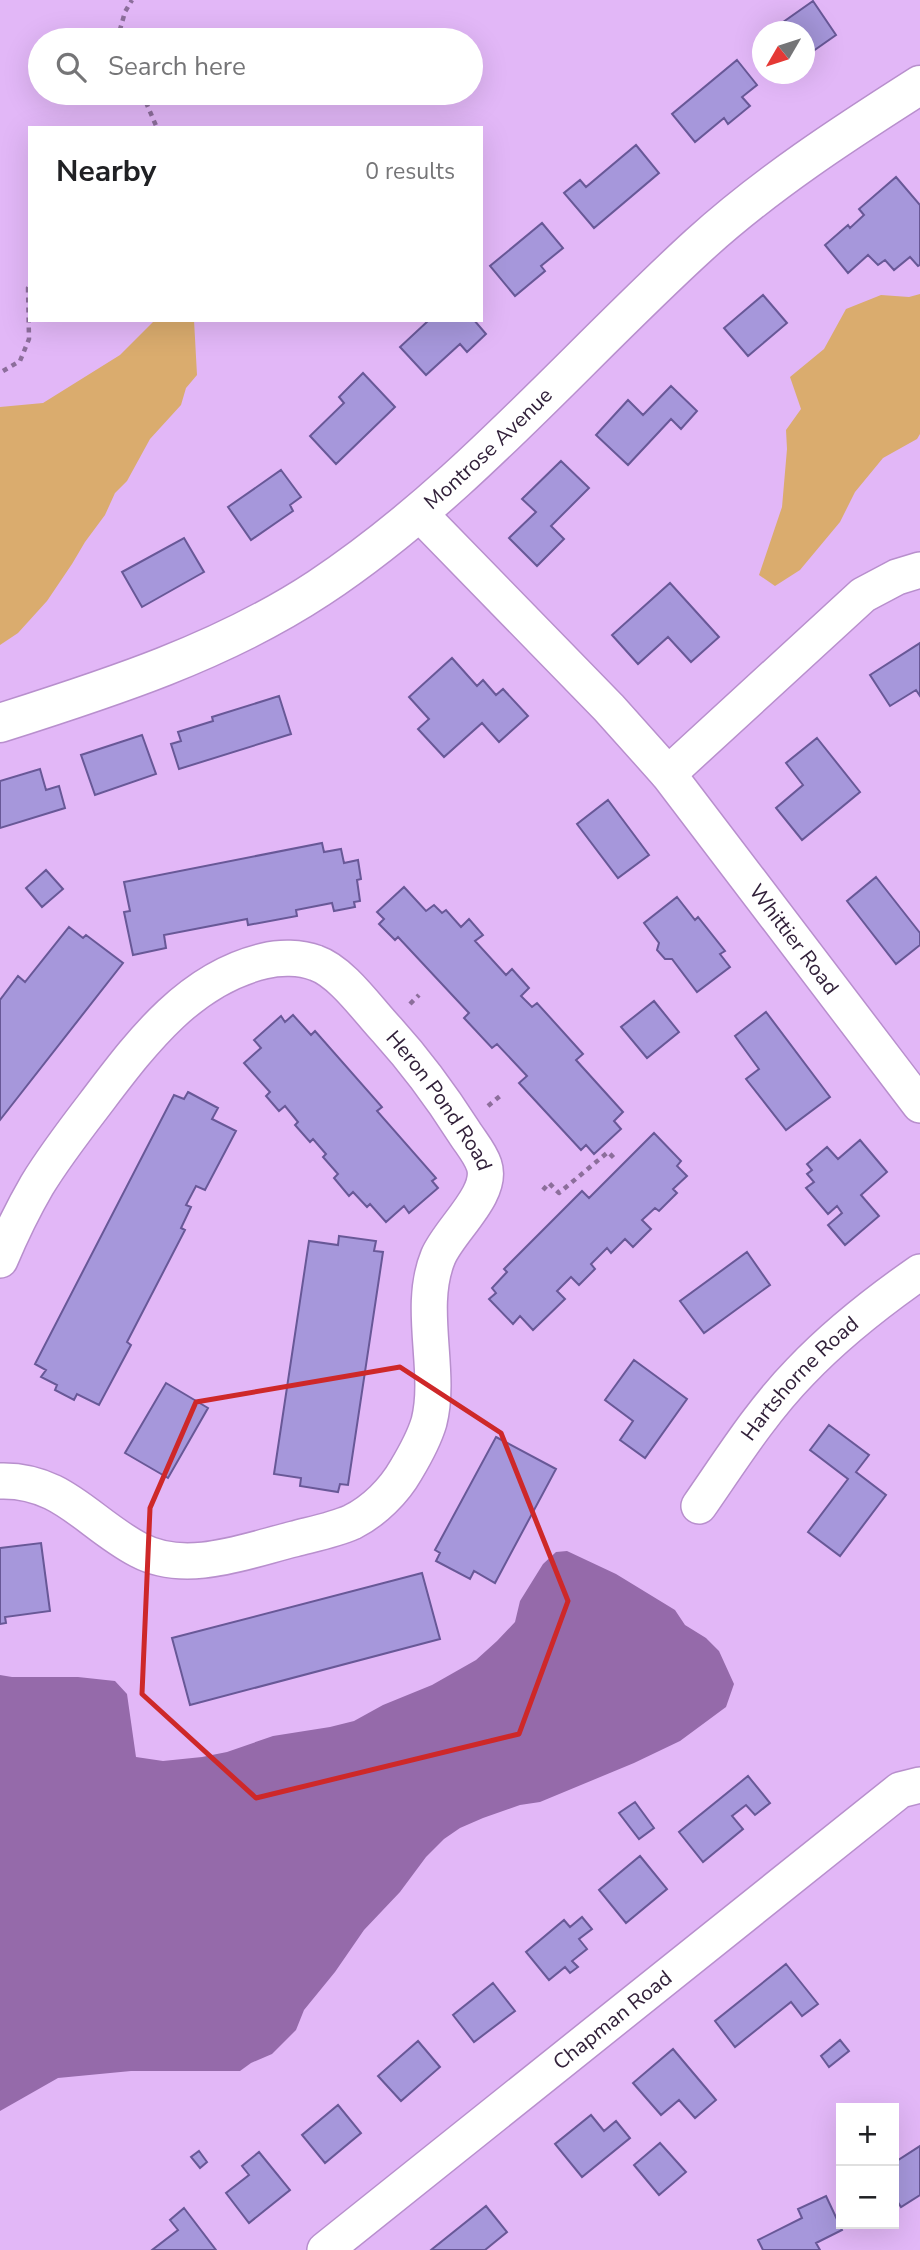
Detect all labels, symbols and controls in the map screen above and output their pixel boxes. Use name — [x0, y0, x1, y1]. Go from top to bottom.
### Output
north arrow — [752, 21, 815, 84]
search box — [28, 28, 483, 105]
icon: search — [52, 48, 90, 86]
text: Search here — [108, 49, 246, 84]
text: Nearby — [56, 151, 156, 192]
text: 0 results — [365, 156, 455, 187]
street label: Montrose Avenue — [418, 382, 558, 516]
street label: Whittier Road — [743, 878, 845, 1000]
street label: Heron Pond Road — [380, 1024, 499, 1174]
street label: Hartshorne Road — [734, 1310, 864, 1446]
street label: Chapman Road — [547, 1964, 678, 2076]
map controls — [836, 2103, 899, 2229]
button: + — [836, 2103, 899, 2166]
button: − — [836, 2166, 899, 2229]

